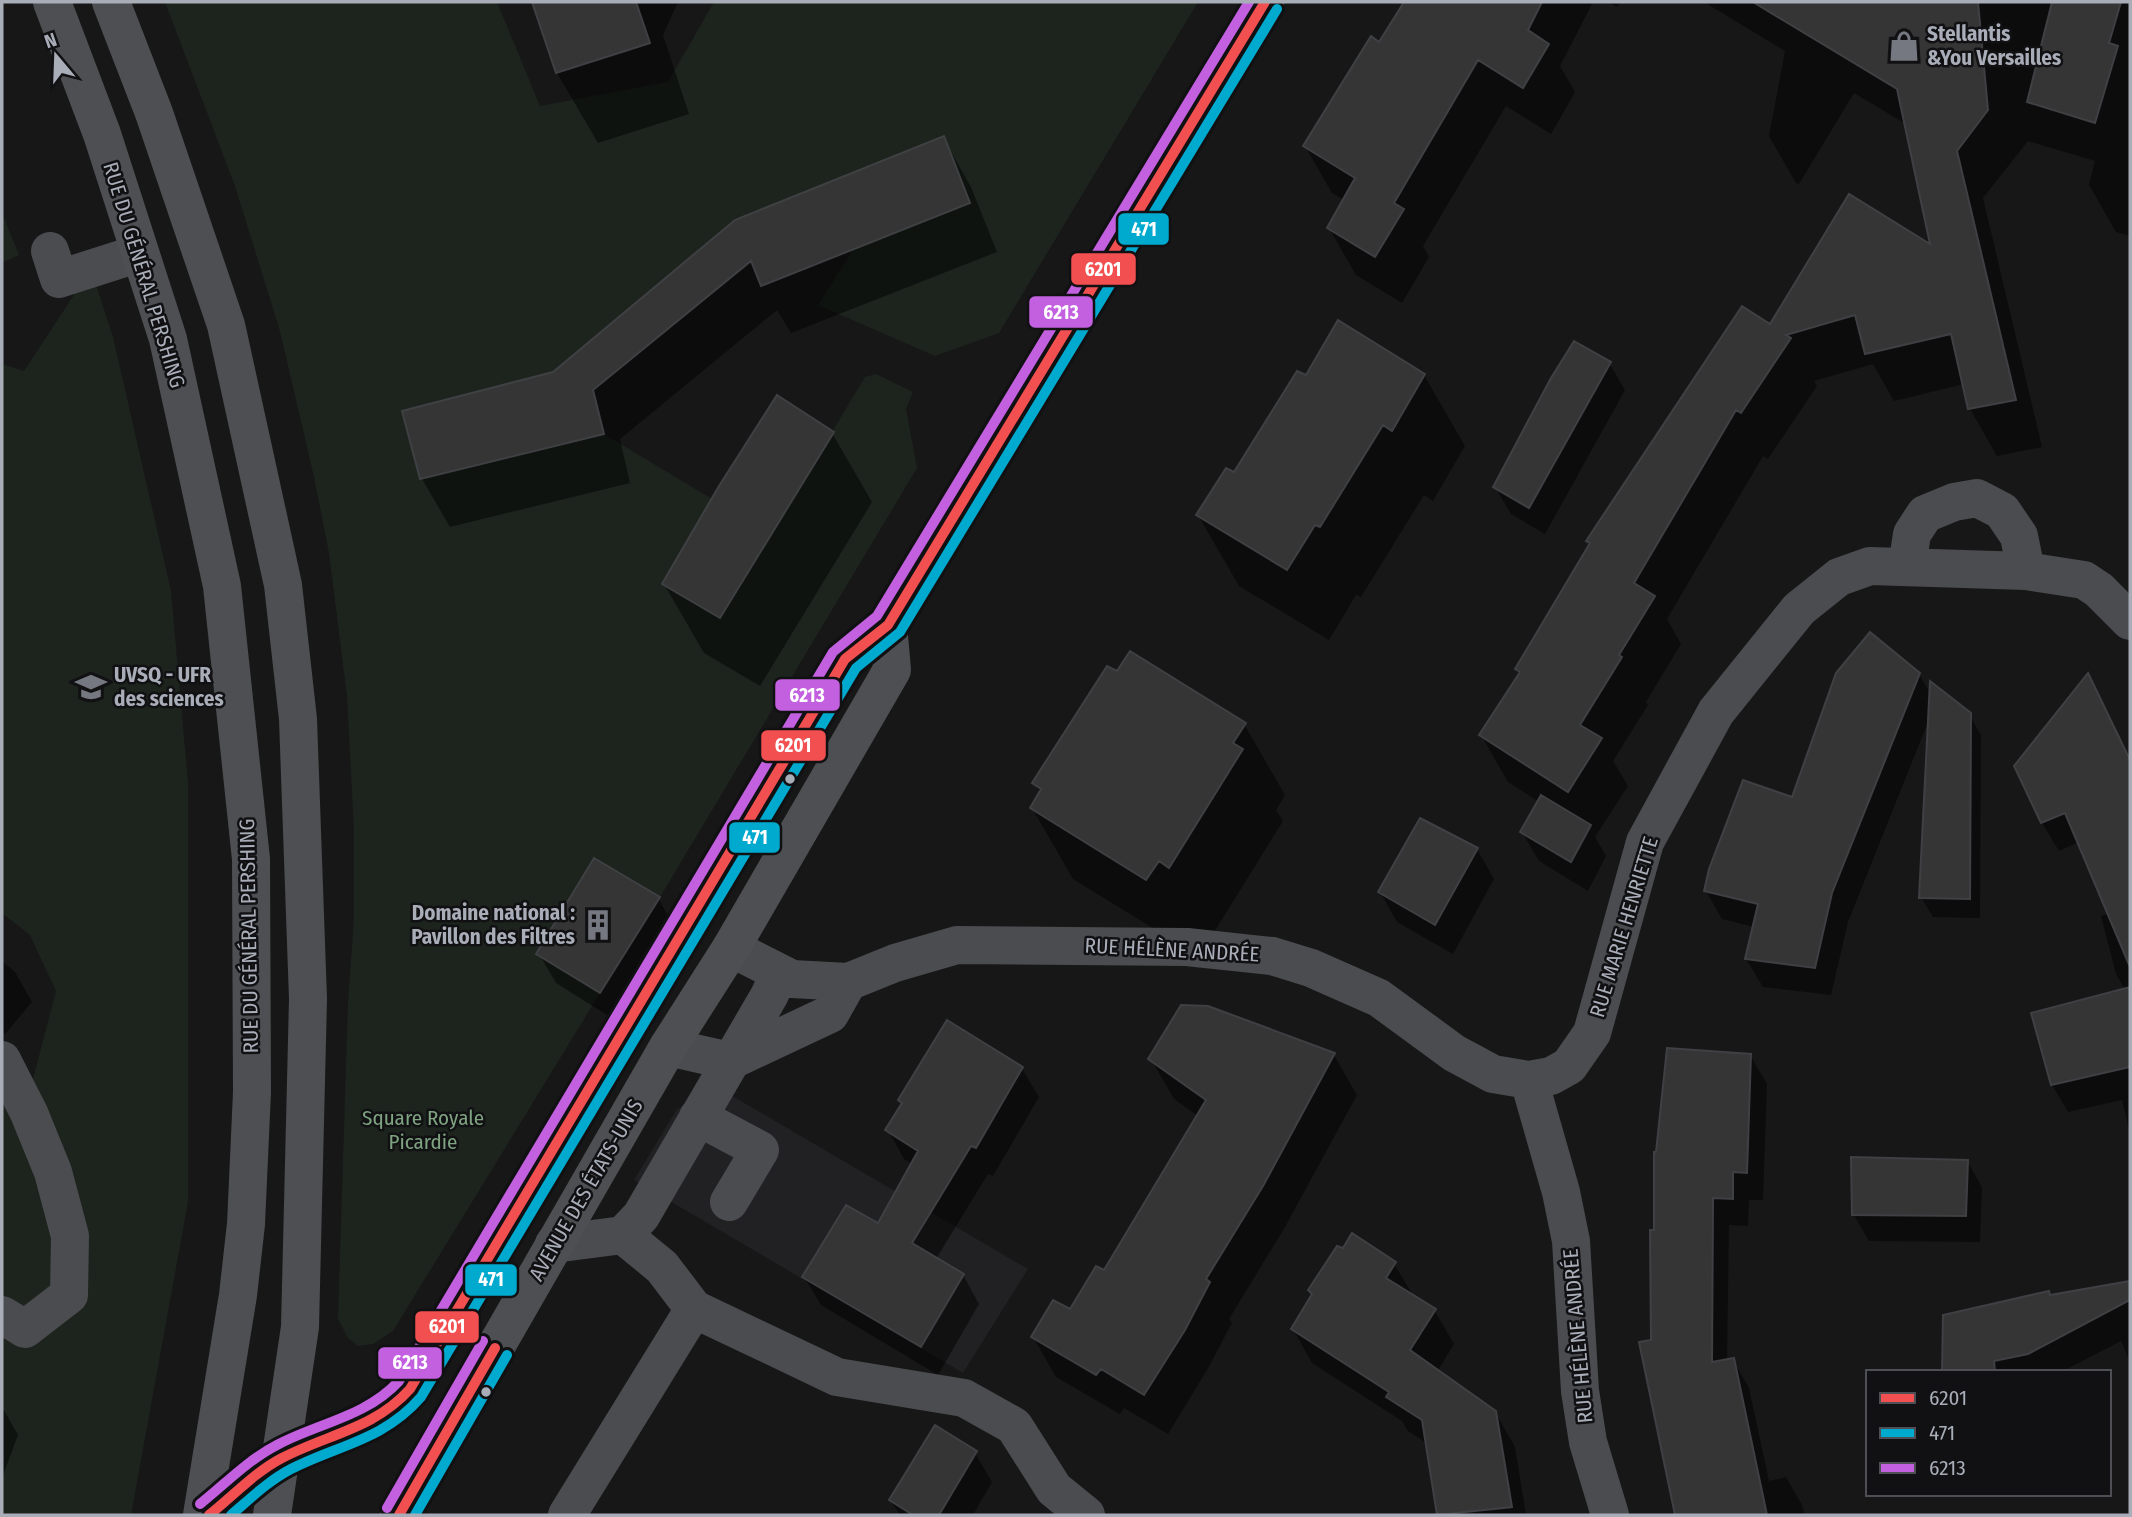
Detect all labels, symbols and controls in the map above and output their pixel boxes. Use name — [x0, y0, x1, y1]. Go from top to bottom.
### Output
north arrow — [21, 21, 91, 91]
place label: Stellantis &You Versailles — [1927, 21, 2061, 71]
text: N — [41, 28, 60, 53]
shop icon: Stellantis &You Versailles — [1887, 29, 1921, 63]
street label: RUE DU GÉNÉRAL PERSHING — [97, 159, 191, 391]
line badge: 471 — [1117, 212, 1170, 246]
text: 471 — [1131, 218, 1157, 241]
line badge: 6201 — [1070, 252, 1137, 286]
text: 6201 — [1085, 258, 1121, 281]
line badge: 6213 — [1028, 295, 1094, 329]
text: 6213 — [1043, 301, 1079, 324]
place label: UVSQ - UFR des sciences — [114, 662, 224, 712]
school or university icon: UVSQ - UFR des sciences — [74, 670, 108, 704]
line badge: 6213 — [774, 678, 841, 712]
text: 6213 — [789, 684, 825, 707]
line badge: 6201 — [760, 729, 827, 762]
text: 6201 — [775, 734, 811, 757]
unlabelled marker — [783, 772, 797, 786]
street label: RUE DU GÉNÉRAL PERSHING — [234, 818, 264, 1054]
line badge: 471 — [728, 821, 781, 854]
text: 471 — [742, 826, 768, 849]
street label: RUE MARIE HENRIETTE — [1584, 833, 1664, 1020]
place label: Domaine national : Pavillon des Filtres — [411, 900, 575, 950]
building icon: Domaine national : Pavillon des Filtres — [581, 908, 615, 942]
street label: RUE HÉLÈNE ANDRÉE — [1084, 932, 1260, 968]
street label: AVENUE DES ÉTATS-UNIS — [523, 1095, 649, 1285]
park label: Square Royale Picardie — [362, 1105, 484, 1155]
street label: RUE HÉLÈNE ANDRÉE — [1557, 1248, 1599, 1424]
line badge: 471 — [464, 1263, 518, 1297]
text: 471 — [478, 1268, 504, 1291]
line badge: 6201 — [414, 1310, 480, 1344]
text: 6201 — [429, 1315, 465, 1338]
line badge: 6213 — [377, 1346, 443, 1380]
text: 6213 — [392, 1351, 428, 1374]
legend — [1866, 1370, 2111, 1496]
unlabelled marker — [479, 1385, 493, 1399]
text: 6201 — [1929, 1385, 1967, 1411]
text: 471 — [1929, 1420, 1955, 1446]
text: 6213 — [1929, 1455, 1966, 1481]

